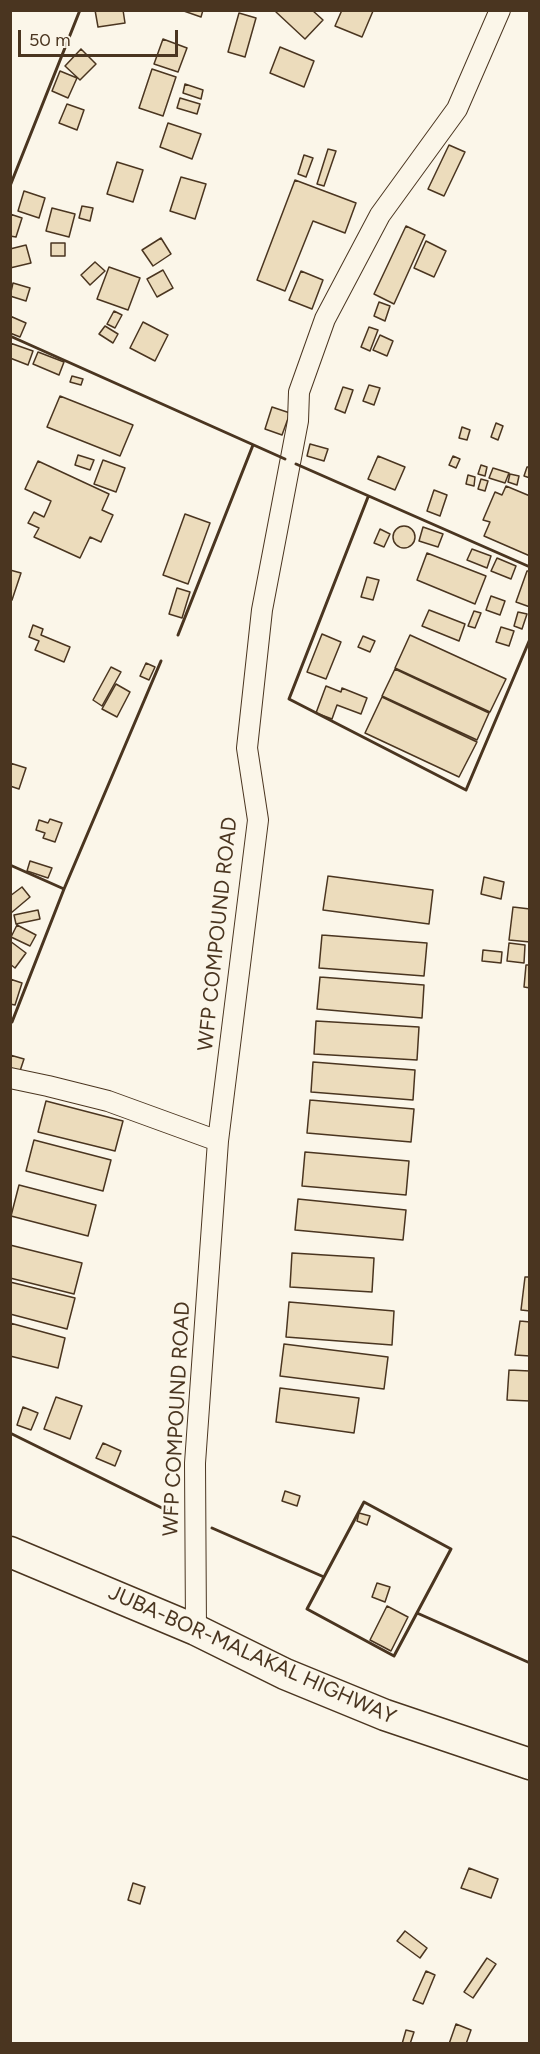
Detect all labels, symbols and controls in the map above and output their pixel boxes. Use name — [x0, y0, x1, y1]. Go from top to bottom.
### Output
scale bar — [21, 18, 182, 56]
text: 50 m — [29, 29, 71, 51]
street label: WFP COMPOUND ROAD — [193, 816, 243, 1052]
street label: WFP COMPOUND ROAD — [158, 1301, 196, 1537]
street label: JUBA-BOR-MALAKAL HIGHWAY — [104, 1580, 400, 1730]

